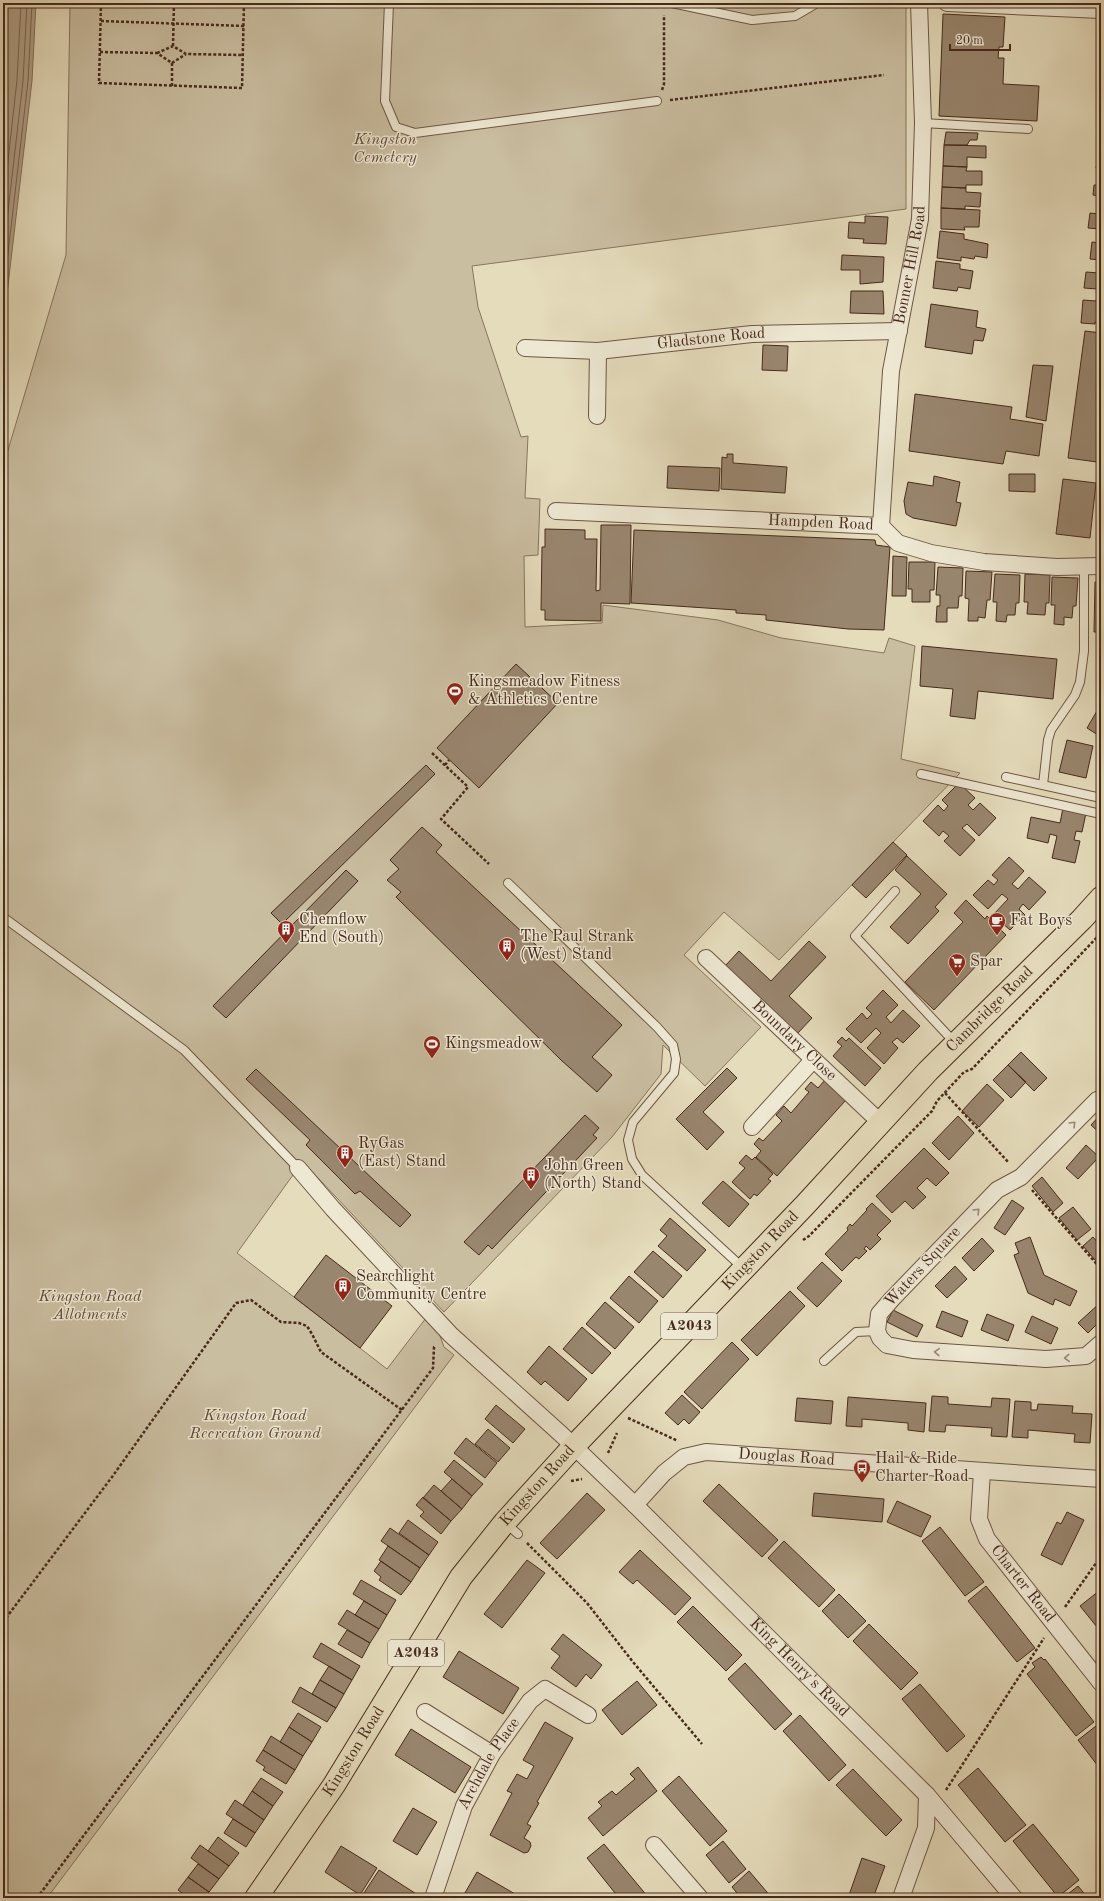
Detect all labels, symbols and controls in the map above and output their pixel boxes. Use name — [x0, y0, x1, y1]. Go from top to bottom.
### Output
scale bar — [950, 26, 1010, 52]
text: 20 m — [956, 35, 983, 47]
park label: Kingston Cemetery — [353, 132, 418, 166]
street label: Bonner Hill Road — [892, 206, 928, 326]
street label: Gladstone Road — [656, 326, 766, 352]
street label: Hampden Road — [767, 513, 874, 534]
place label: Kingsmeadow Fitness & Athletics Centre — [468, 674, 620, 708]
sports icon: Kingsmeadow Fitness & Athletics Centre — [445, 681, 465, 706]
cafe icon: Fat Boys — [987, 911, 1007, 936]
place label: Chemflow End (South) — [299, 912, 384, 946]
place label: Fat Boys — [1010, 913, 1072, 929]
building icon: Chemflow End (South) — [276, 919, 296, 944]
place label: The Paul Strank (West) Stand — [520, 929, 634, 963]
building icon: The Paul Strank (West) Stand — [497, 936, 517, 961]
supermarket icon: Spar — [947, 952, 967, 977]
place label: Spar — [970, 954, 1003, 970]
street label: Cambridge Road — [944, 964, 1037, 1056]
street label: Boundary Close — [749, 998, 839, 1084]
sports icon: Kingsmeadow — [422, 1034, 442, 1059]
place label: Kingsmeadow — [445, 1036, 543, 1052]
one-way arrow — [1068, 1121, 1076, 1129]
place label: RyGas (East) Stand — [358, 1136, 446, 1170]
building icon: RyGas (East) Stand — [335, 1143, 355, 1168]
place label: John Green (North) Stand — [544, 1158, 642, 1192]
building icon: John Green (North) Stand — [521, 1165, 541, 1190]
street label: Kingston Road — [719, 1208, 802, 1294]
one-way arrow — [972, 1208, 980, 1216]
street label: Waters Square — [882, 1224, 964, 1310]
place label: Searchlight Community Centre — [356, 1269, 486, 1303]
building icon: Searchlight Community Centre — [333, 1276, 353, 1301]
park label: Kingston Road Allotments — [37, 1289, 142, 1323]
road number: A2043 — [661, 1313, 717, 1339]
one-way arrow — [934, 1347, 940, 1356]
one-way arrow — [1064, 1353, 1070, 1362]
park label: Kingston Road Recreation Ground — [188, 1408, 321, 1442]
street label: Kingston Road — [497, 1443, 578, 1530]
street label: Douglas Road — [738, 1446, 835, 1469]
place label: Hail & Ride Charter Road — [875, 1451, 969, 1485]
bus stop icon: Hail & Ride Charter Road — [852, 1458, 872, 1483]
street label: Charter Road — [987, 1542, 1058, 1626]
street label: King Henry's Road — [746, 1615, 852, 1720]
road number: A2043 — [388, 1640, 444, 1666]
street label: Kingston Road — [320, 1704, 388, 1800]
street label: Archdale Place — [455, 1715, 523, 1813]

